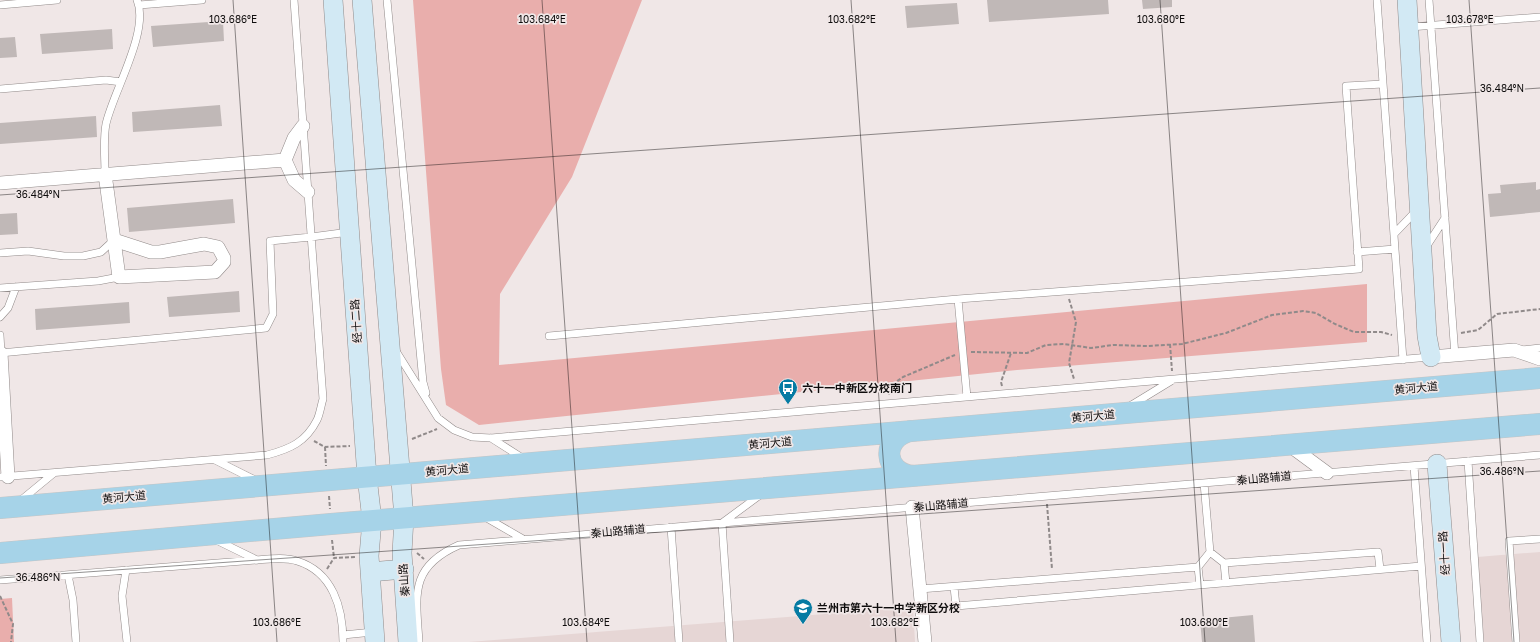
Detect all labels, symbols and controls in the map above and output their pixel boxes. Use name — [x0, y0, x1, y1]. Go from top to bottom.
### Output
text: 103.686°E — [209, 13, 257, 25]
text: 103.684°E — [518, 13, 566, 25]
text: 103.682°E — [828, 13, 876, 25]
text: 103.680°E — [1137, 13, 1185, 25]
text: 103.678°E — [1446, 13, 1494, 25]
text: 36.484°N — [1480, 82, 1524, 94]
text: 36.484°N — [16, 188, 60, 200]
street label: 经十二路 — [347, 299, 364, 343]
bus stop icon: 六十一中新区分校南门 — [777, 377, 799, 405]
street label: 黄河大道 — [1393, 379, 1438, 396]
place label: 六十一中新区分校南门 — [802, 381, 912, 394]
street label: 黄河大道 — [1070, 407, 1115, 424]
street label: 黄河大道 — [747, 434, 792, 451]
street label: 黄河大道 — [424, 461, 469, 478]
text: 36.486°N — [1480, 465, 1524, 477]
street label: 秦山路辅道 — [1236, 469, 1292, 486]
street label: 黄河大道 — [101, 488, 146, 505]
street label: 秦山路辅道 — [913, 496, 969, 513]
street label: 秦山路辅道 — [590, 522, 646, 539]
street label: 经十一路 — [1435, 531, 1452, 575]
street label: 秦山路 — [396, 563, 411, 597]
text: 36.486°N — [16, 571, 60, 583]
school or university icon: 兰州市第六十一中学新区分校 — [792, 597, 814, 625]
place label: 兰州市第六十一中学新区分校 — [817, 601, 960, 614]
text: 103.686°E — [253, 616, 301, 628]
text: 103.684°E — [562, 616, 610, 628]
text: 103.682°E — [871, 616, 919, 628]
text: 103.680°E — [1180, 616, 1228, 628]

